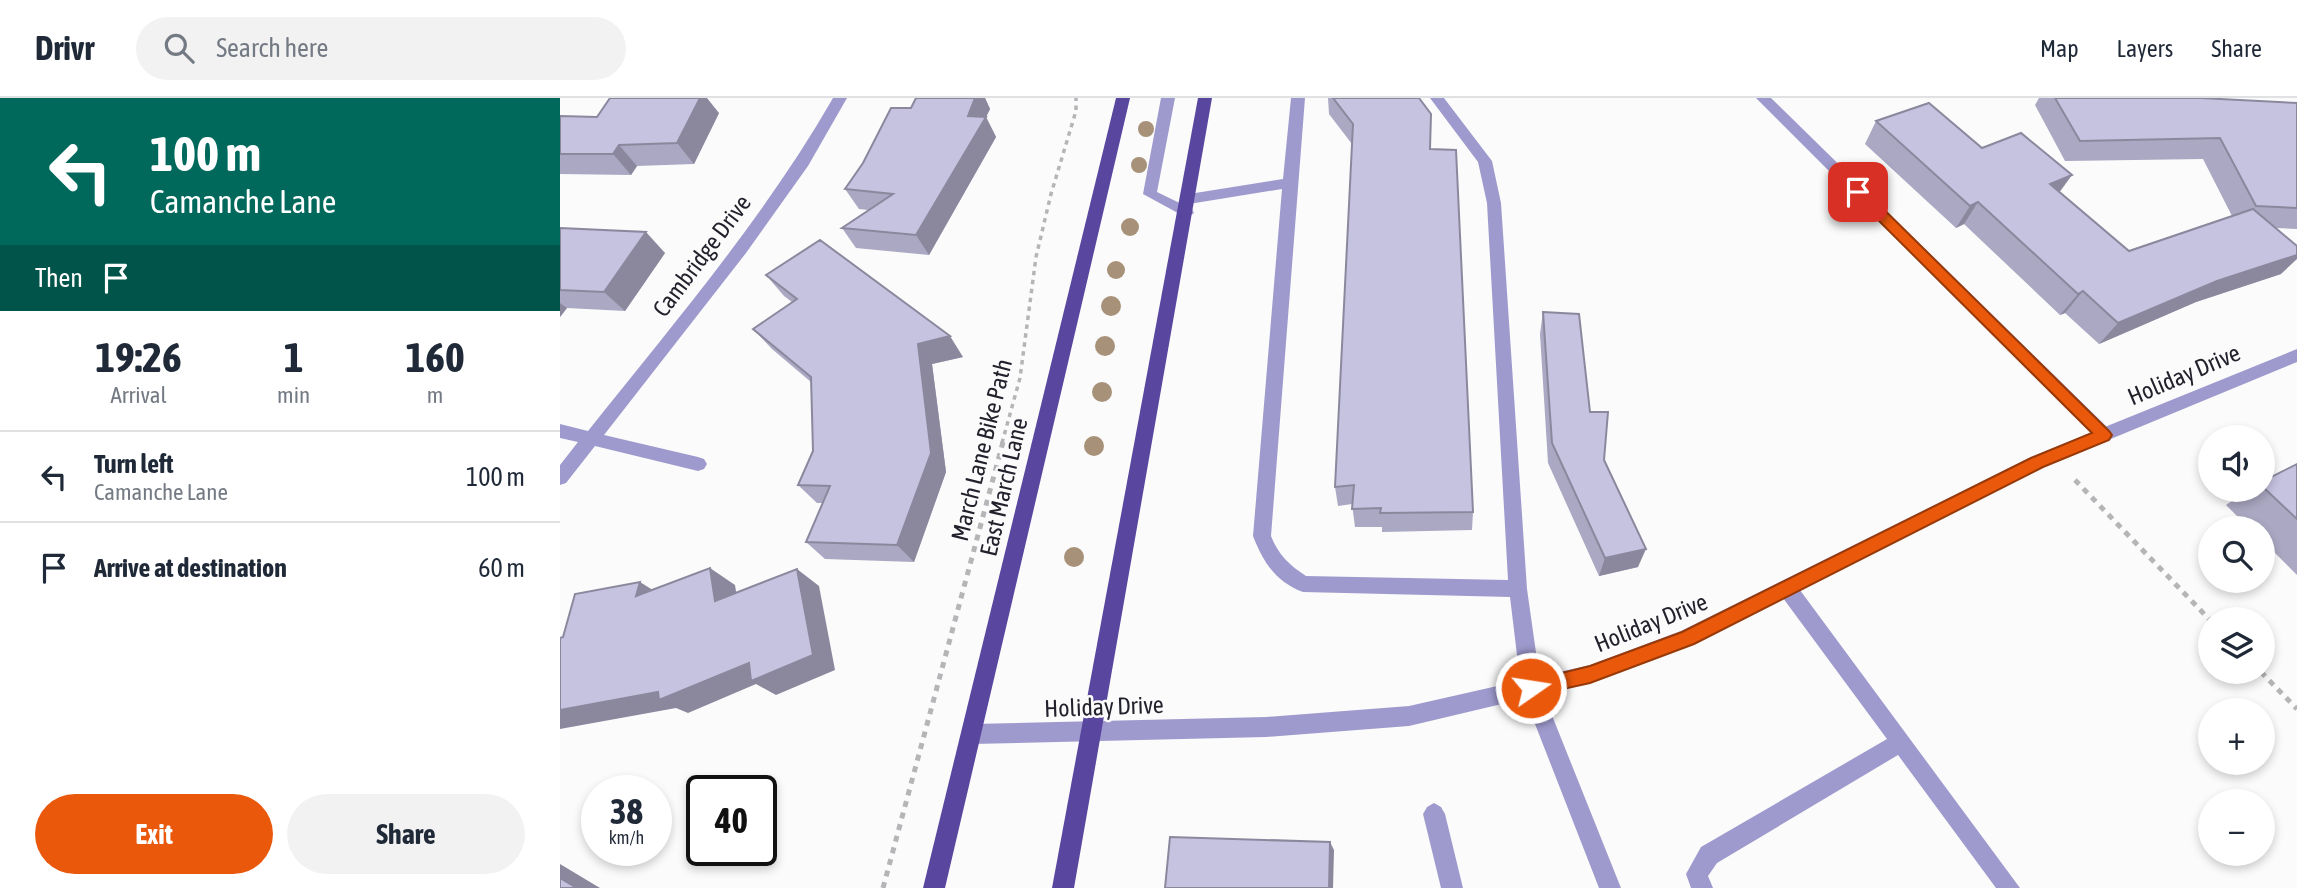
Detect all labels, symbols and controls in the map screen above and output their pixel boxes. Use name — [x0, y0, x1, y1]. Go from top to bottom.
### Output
search box — [136, 17, 626, 80]
text: Drivr — [35, 29, 94, 67]
icon: search — [160, 29, 198, 67]
text: Search here — [216, 33, 328, 63]
text: Map — [2040, 35, 2079, 62]
text: Layers — [2117, 35, 2173, 62]
text: Share — [2211, 35, 2262, 62]
text: 100 m — [150, 125, 261, 181]
icon: left — [35, 126, 126, 217]
pin — [1828, 162, 1888, 222]
icon: arrive — [1839, 173, 1877, 211]
text: Camanche Lane — [150, 183, 336, 220]
street label: Cambridge Drive — [647, 190, 756, 322]
icon: arrive — [97, 259, 135, 297]
text: Then — [35, 263, 83, 293]
text: 19:26 — [95, 333, 182, 381]
text: 1 — [284, 333, 303, 381]
text: 160 — [405, 333, 465, 381]
street label: Holiday Drive — [2124, 339, 2244, 410]
street label: March Lane Bike Path — [946, 356, 1017, 544]
text: Arrival — [110, 382, 167, 408]
text: min — [277, 382, 310, 408]
text: m — [427, 382, 443, 408]
street label: East March Lane — [974, 415, 1033, 559]
map controls — [2198, 425, 2275, 866]
button: sound — [2198, 425, 2275, 502]
text: Turn left — [94, 449, 174, 479]
icon: left — [35, 458, 73, 496]
text: 100 m — [466, 462, 525, 492]
text: Camanche Lane — [94, 479, 228, 505]
button: search — [2198, 516, 2275, 593]
icon: arrive — [35, 549, 73, 587]
text: Arrive at destination — [94, 553, 287, 583]
text: 60 m — [478, 553, 525, 583]
street label: Holiday Drive — [1590, 588, 1711, 657]
button: layers — [2198, 607, 2275, 684]
position arrow — [1494, 651, 1568, 725]
street label: Holiday Drive — [1044, 691, 1164, 722]
button: + — [2198, 698, 2275, 775]
speed limit sign: 40 — [686, 775, 777, 866]
button: − — [2198, 789, 2275, 866]
text: 38 — [610, 791, 643, 831]
button: Exit — [35, 794, 273, 874]
button: Share — [287, 794, 525, 874]
text: km/h — [609, 827, 644, 848]

